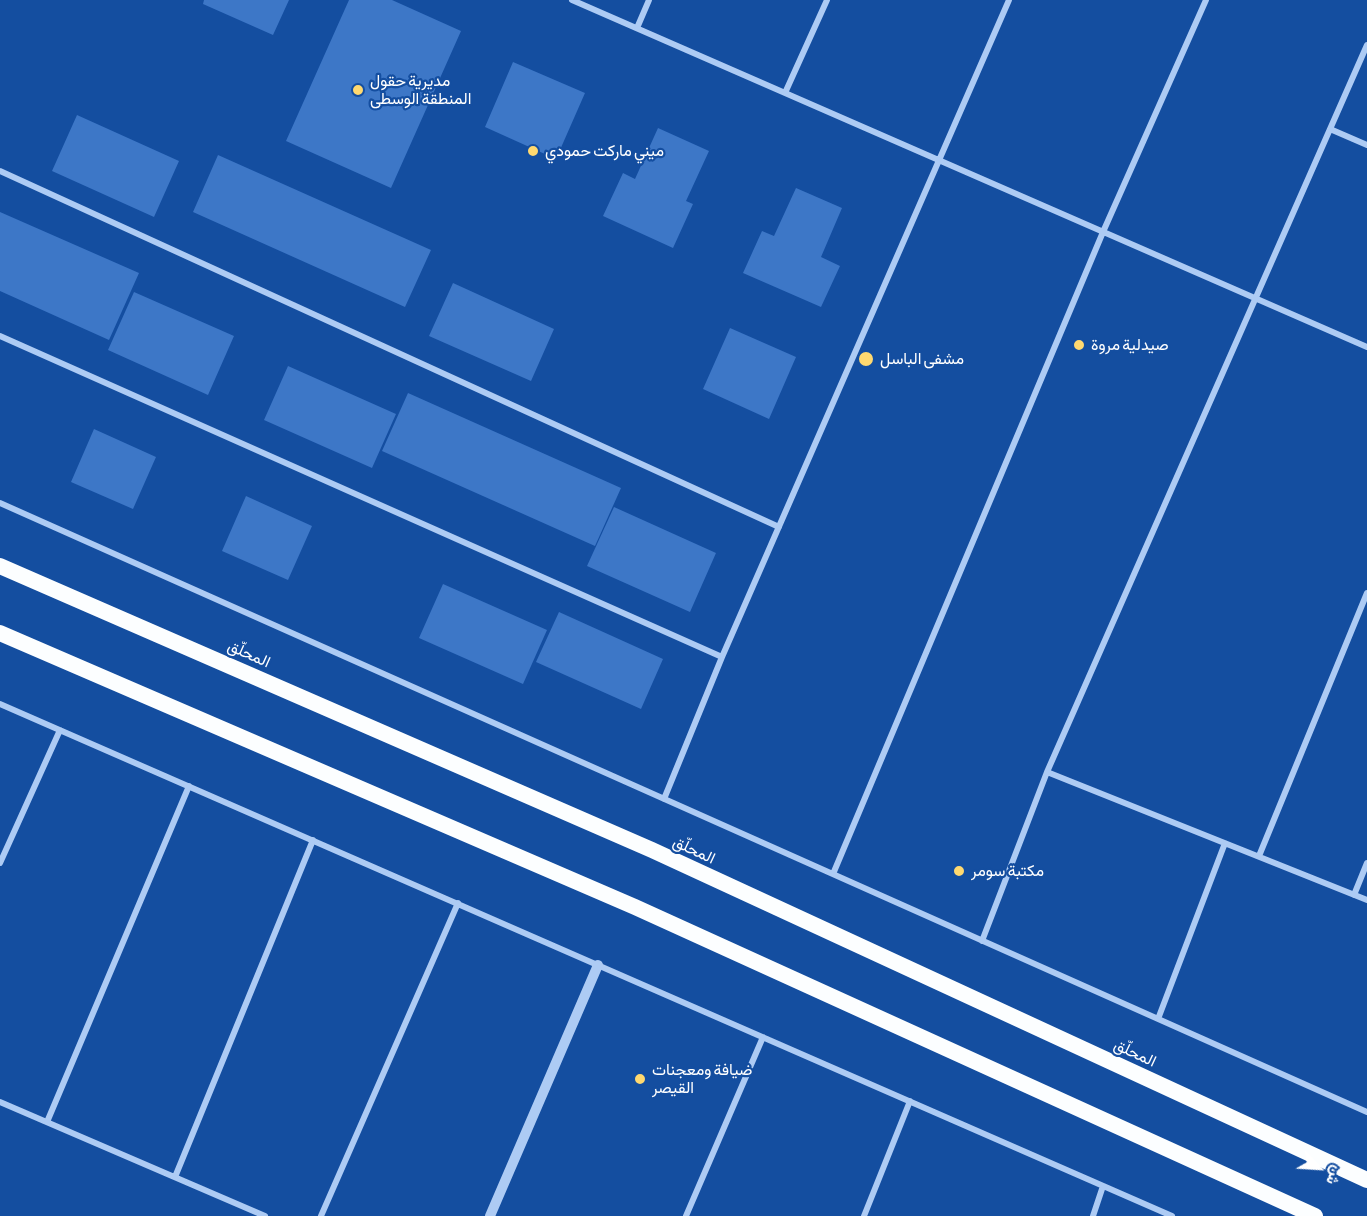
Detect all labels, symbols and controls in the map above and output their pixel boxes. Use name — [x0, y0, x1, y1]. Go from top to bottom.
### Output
place label: مديرية حقول المنطقة الوسطى — [370, 71, 471, 109]
marker: مديرية حقول المنطقة الوسطى — [351, 83, 365, 97]
place label: ميني ماركت حمودي — [545, 141, 664, 161]
marker: ميني ماركت حمودي — [526, 144, 540, 158]
place label: صيدلية مروة — [1091, 335, 1169, 355]
marker: صيدلية مروة — [1072, 338, 1086, 352]
place label: مشفى الباسل — [880, 349, 964, 369]
marker: مشفى الباسل — [857, 350, 875, 368]
street label: المحلّق — [225, 636, 273, 672]
street label: المحلّق — [670, 832, 718, 868]
place label: مكتبة سومر — [971, 861, 1044, 881]
marker: مكتبة سومر — [952, 864, 966, 878]
street label: المحلّق — [1111, 1035, 1159, 1071]
place label: ضيافة ومعجنات القيصر — [652, 1060, 752, 1098]
marker: ضيافة ومعجنات القيصر — [633, 1072, 647, 1086]
north arrow — [1289, 1138, 1349, 1198]
text: ش — [1323, 1163, 1348, 1188]

